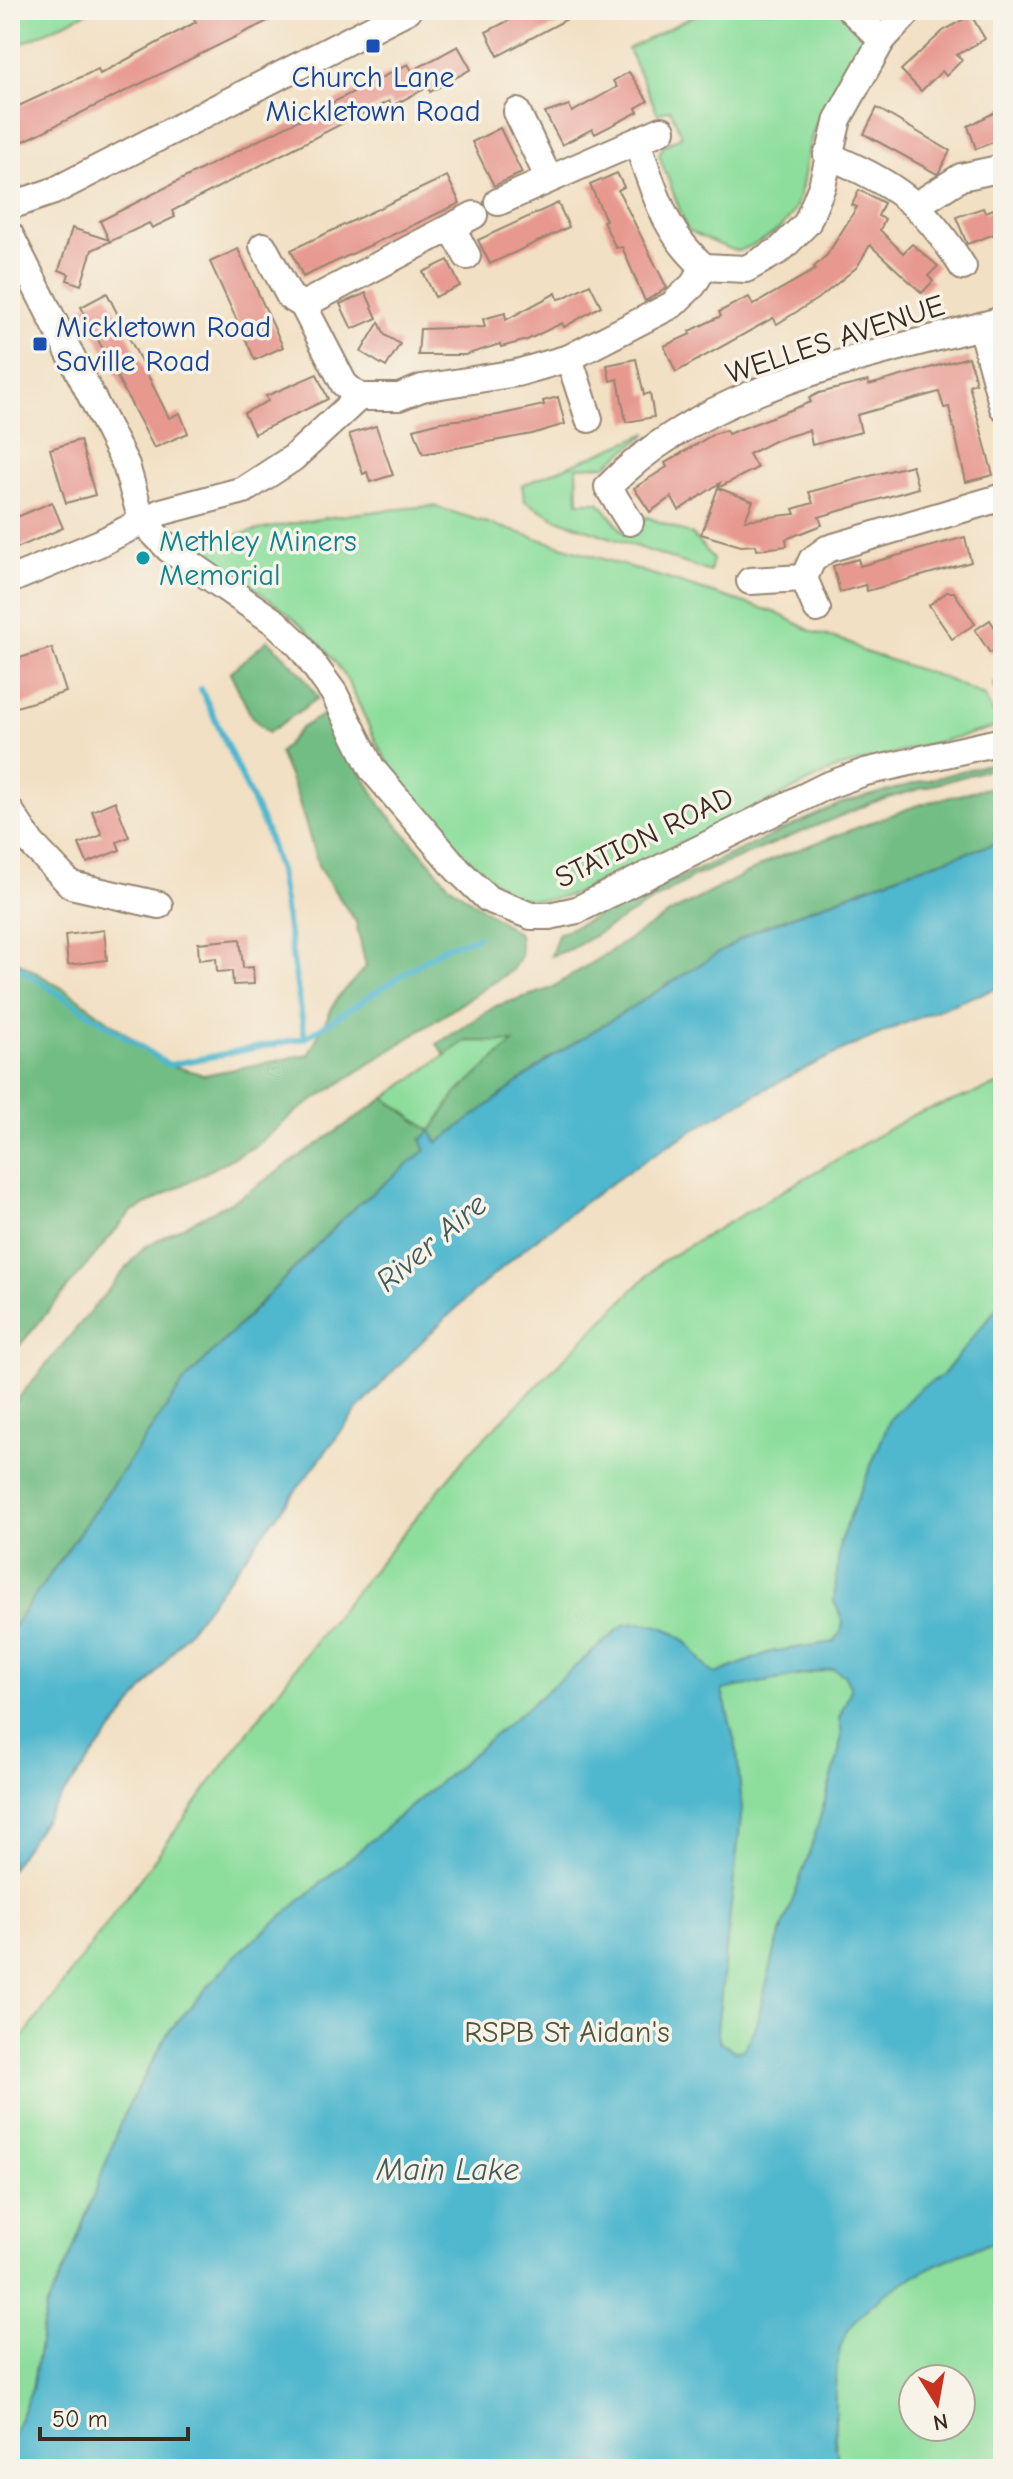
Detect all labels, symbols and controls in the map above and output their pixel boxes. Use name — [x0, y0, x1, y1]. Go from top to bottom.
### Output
marker: Church Lane Mickletown Road — [364, 37, 382, 55]
place label: Church Lane Mickletown Road — [265, 60, 481, 129]
street label: WELLES AVENUE — [721, 288, 949, 391]
place label: Mickletown Road Saville Road — [56, 310, 271, 379]
marker: Mickletown Road Saville Road — [31, 335, 49, 353]
place label: Methley Miners Memorial — [159, 524, 357, 593]
marker: Methley Miners Memorial — [134, 549, 152, 567]
street label: STATION ROAD — [549, 779, 739, 896]
water label: River Aire — [369, 1186, 494, 1299]
park label: RSPB St Aidan's — [464, 2015, 670, 2050]
water label: Main Lake — [376, 2151, 519, 2188]
north arrow — [897, 2363, 977, 2443]
scale bar — [40, 2391, 188, 2441]
text: 50 m — [52, 2405, 108, 2433]
text: N — [931, 2408, 950, 2436]

